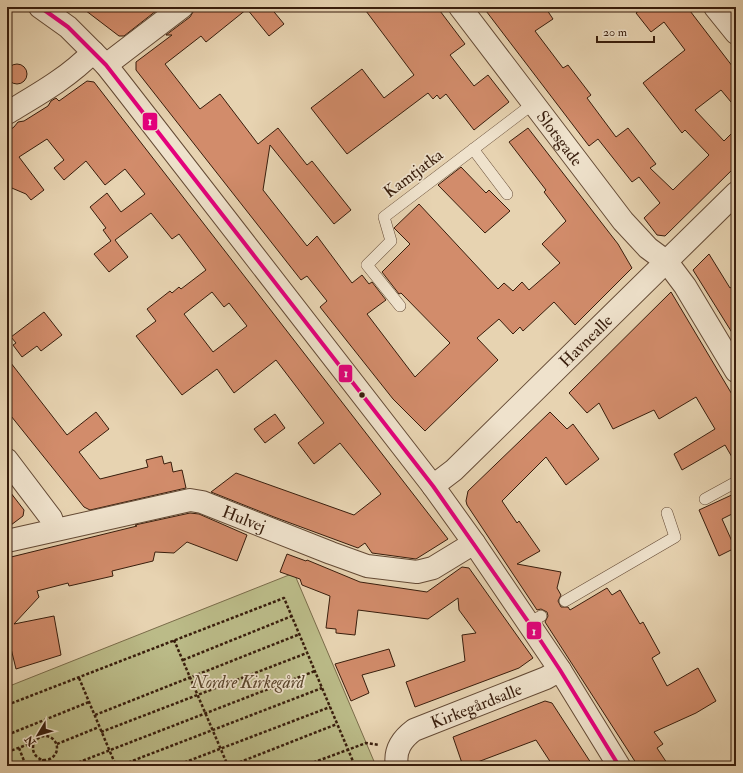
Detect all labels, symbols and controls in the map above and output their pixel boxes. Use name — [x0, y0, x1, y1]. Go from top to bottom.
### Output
scale bar — [597, 18, 654, 44]
text: 20 m — [603, 25, 628, 40]
street label: Slotsgade — [532, 107, 587, 170]
line badge: 1 — [142, 112, 158, 131]
text: 1 — [148, 115, 152, 128]
street label: Kamtjatka — [379, 144, 448, 203]
street label: Havnealle — [555, 310, 617, 372]
line badge: 1 — [338, 364, 353, 383]
text: 1 — [344, 367, 348, 380]
unlabelled marker — [357, 390, 367, 400]
street label: Hulvej — [219, 501, 269, 537]
line badge: 1 — [526, 621, 542, 640]
text: 1 — [532, 625, 536, 638]
park label: Nordre Kirkegård — [191, 672, 305, 693]
street label: Kirkegårdsalle — [428, 679, 525, 733]
north arrow — [18, 715, 58, 755]
text: N — [22, 732, 39, 750]

